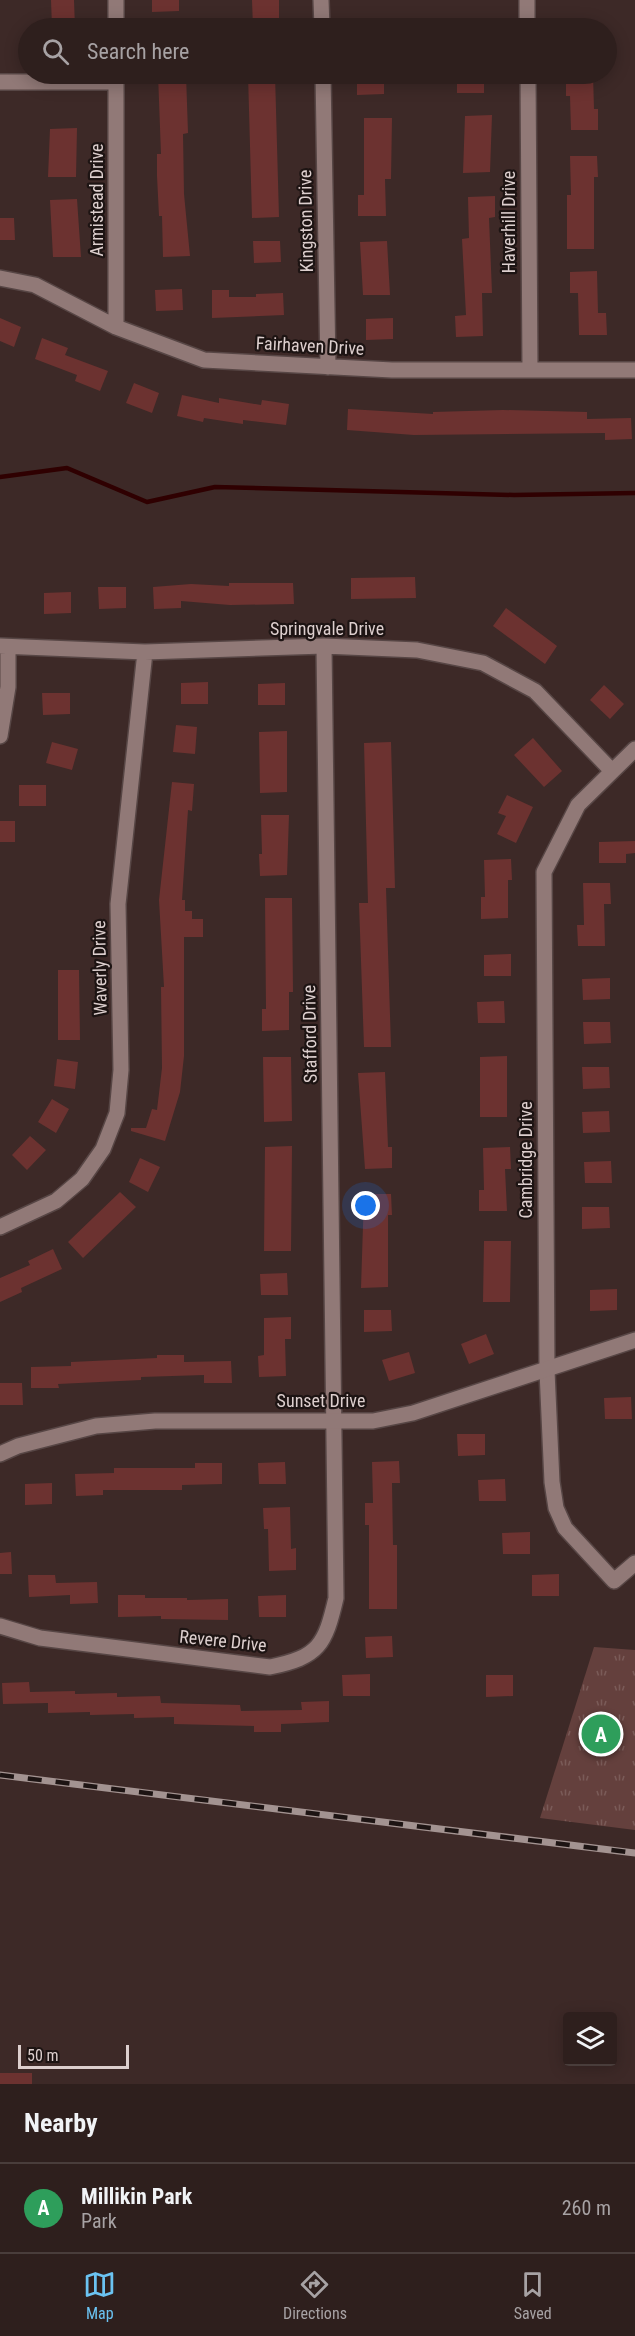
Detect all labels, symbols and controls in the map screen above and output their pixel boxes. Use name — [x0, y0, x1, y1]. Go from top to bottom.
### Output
search box — [18, 18, 617, 84]
icon: search — [39, 35, 72, 68]
text: Search here — [87, 39, 189, 64]
street label: Armistead Drive — [86, 143, 107, 257]
street label: Kingston Drive — [294, 169, 317, 273]
street label: Haverhill Drive — [498, 171, 519, 273]
street label: Fairhaven Drive — [255, 332, 365, 359]
street label: Springvale Drive — [270, 618, 384, 639]
street label: Waverly Drive — [88, 920, 111, 1016]
street label: Stafford Drive — [298, 985, 321, 1083]
street label: Cambridge Drive — [515, 1101, 536, 1219]
your location — [351, 1191, 380, 1220]
street label: Sunset Drive — [277, 1390, 365, 1411]
street label: Revere Drive — [178, 1625, 268, 1656]
pin: A — [582, 1712, 620, 1756]
map controls — [563, 2012, 617, 2066]
button: layers — [563, 2012, 617, 2066]
scale bar — [18, 2042, 129, 2070]
text: 50 m — [27, 2046, 59, 2065]
text: Nearby — [24, 2108, 98, 2138]
text: Millikin Park — [81, 2184, 192, 2209]
text: A — [38, 2196, 49, 2220]
text: 260 m — [562, 2196, 611, 2220]
text: Park — [81, 2209, 117, 2233]
tab: Map — [83, 2268, 116, 2323]
tab: Directions — [283, 2268, 347, 2323]
tab: Saved — [514, 2268, 552, 2323]

